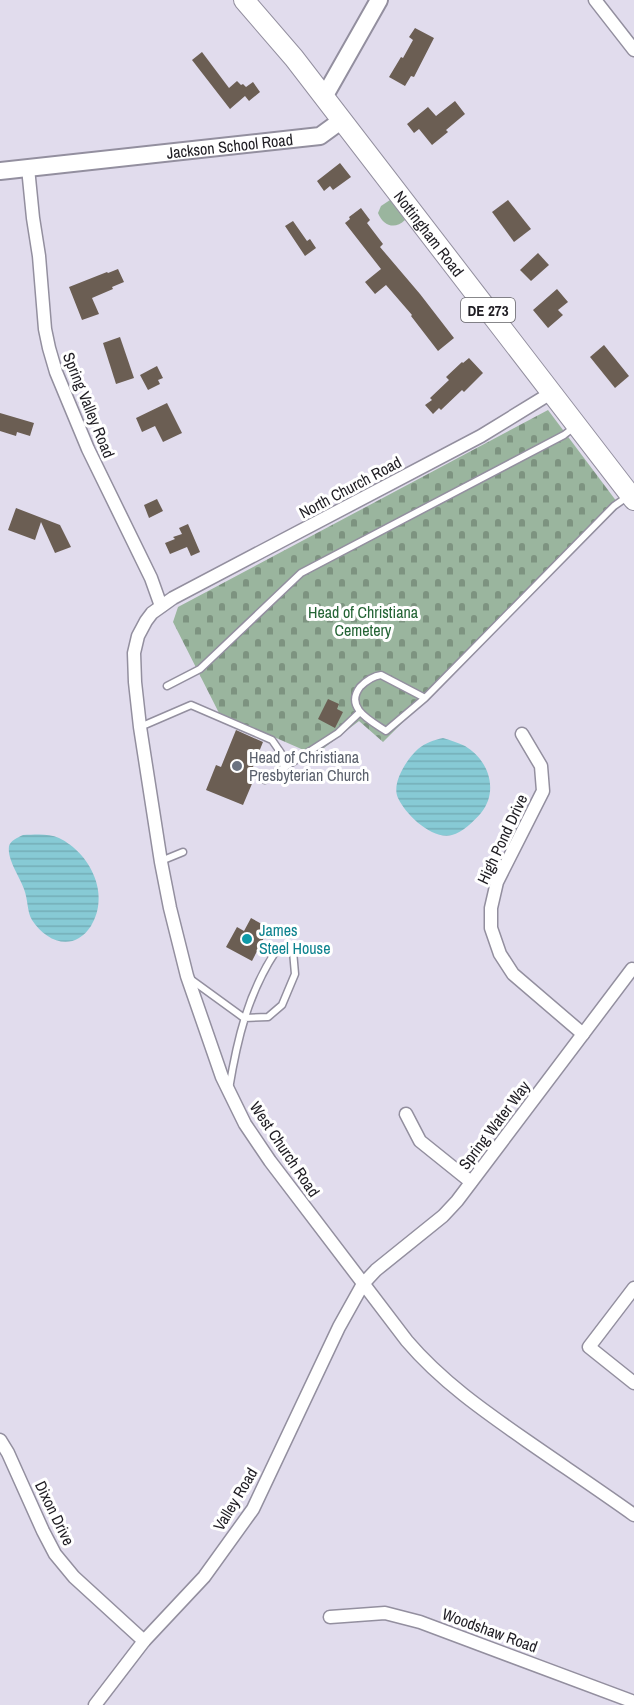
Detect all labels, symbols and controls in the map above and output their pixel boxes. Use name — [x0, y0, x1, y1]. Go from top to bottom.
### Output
street label: Jackson School Road — [165, 128, 294, 164]
street label: Nottingham Road — [389, 186, 469, 281]
road number: DE 273 — [461, 298, 515, 322]
street label: Spring Valley Road — [58, 349, 120, 461]
street label: North Church Road — [295, 451, 405, 523]
park label: Head of Christiana Cemetery — [308, 601, 419, 641]
place label: Head of Christiana Presbyterian Church — [249, 746, 369, 786]
marker: Head of Christiana Presbyterian Church — [230, 759, 244, 773]
street label: High Pond Drive — [472, 790, 532, 888]
place label: James Steel House — [259, 919, 330, 959]
marker: James Steel House — [240, 932, 254, 946]
street label: Spring Water Way — [453, 1076, 535, 1174]
street label: West Church Road — [245, 1097, 325, 1201]
street label: Valley Road — [208, 1463, 262, 1535]
street label: Dixon Drive — [30, 1477, 80, 1549]
street label: Woodshaw Road — [439, 1603, 541, 1657]

